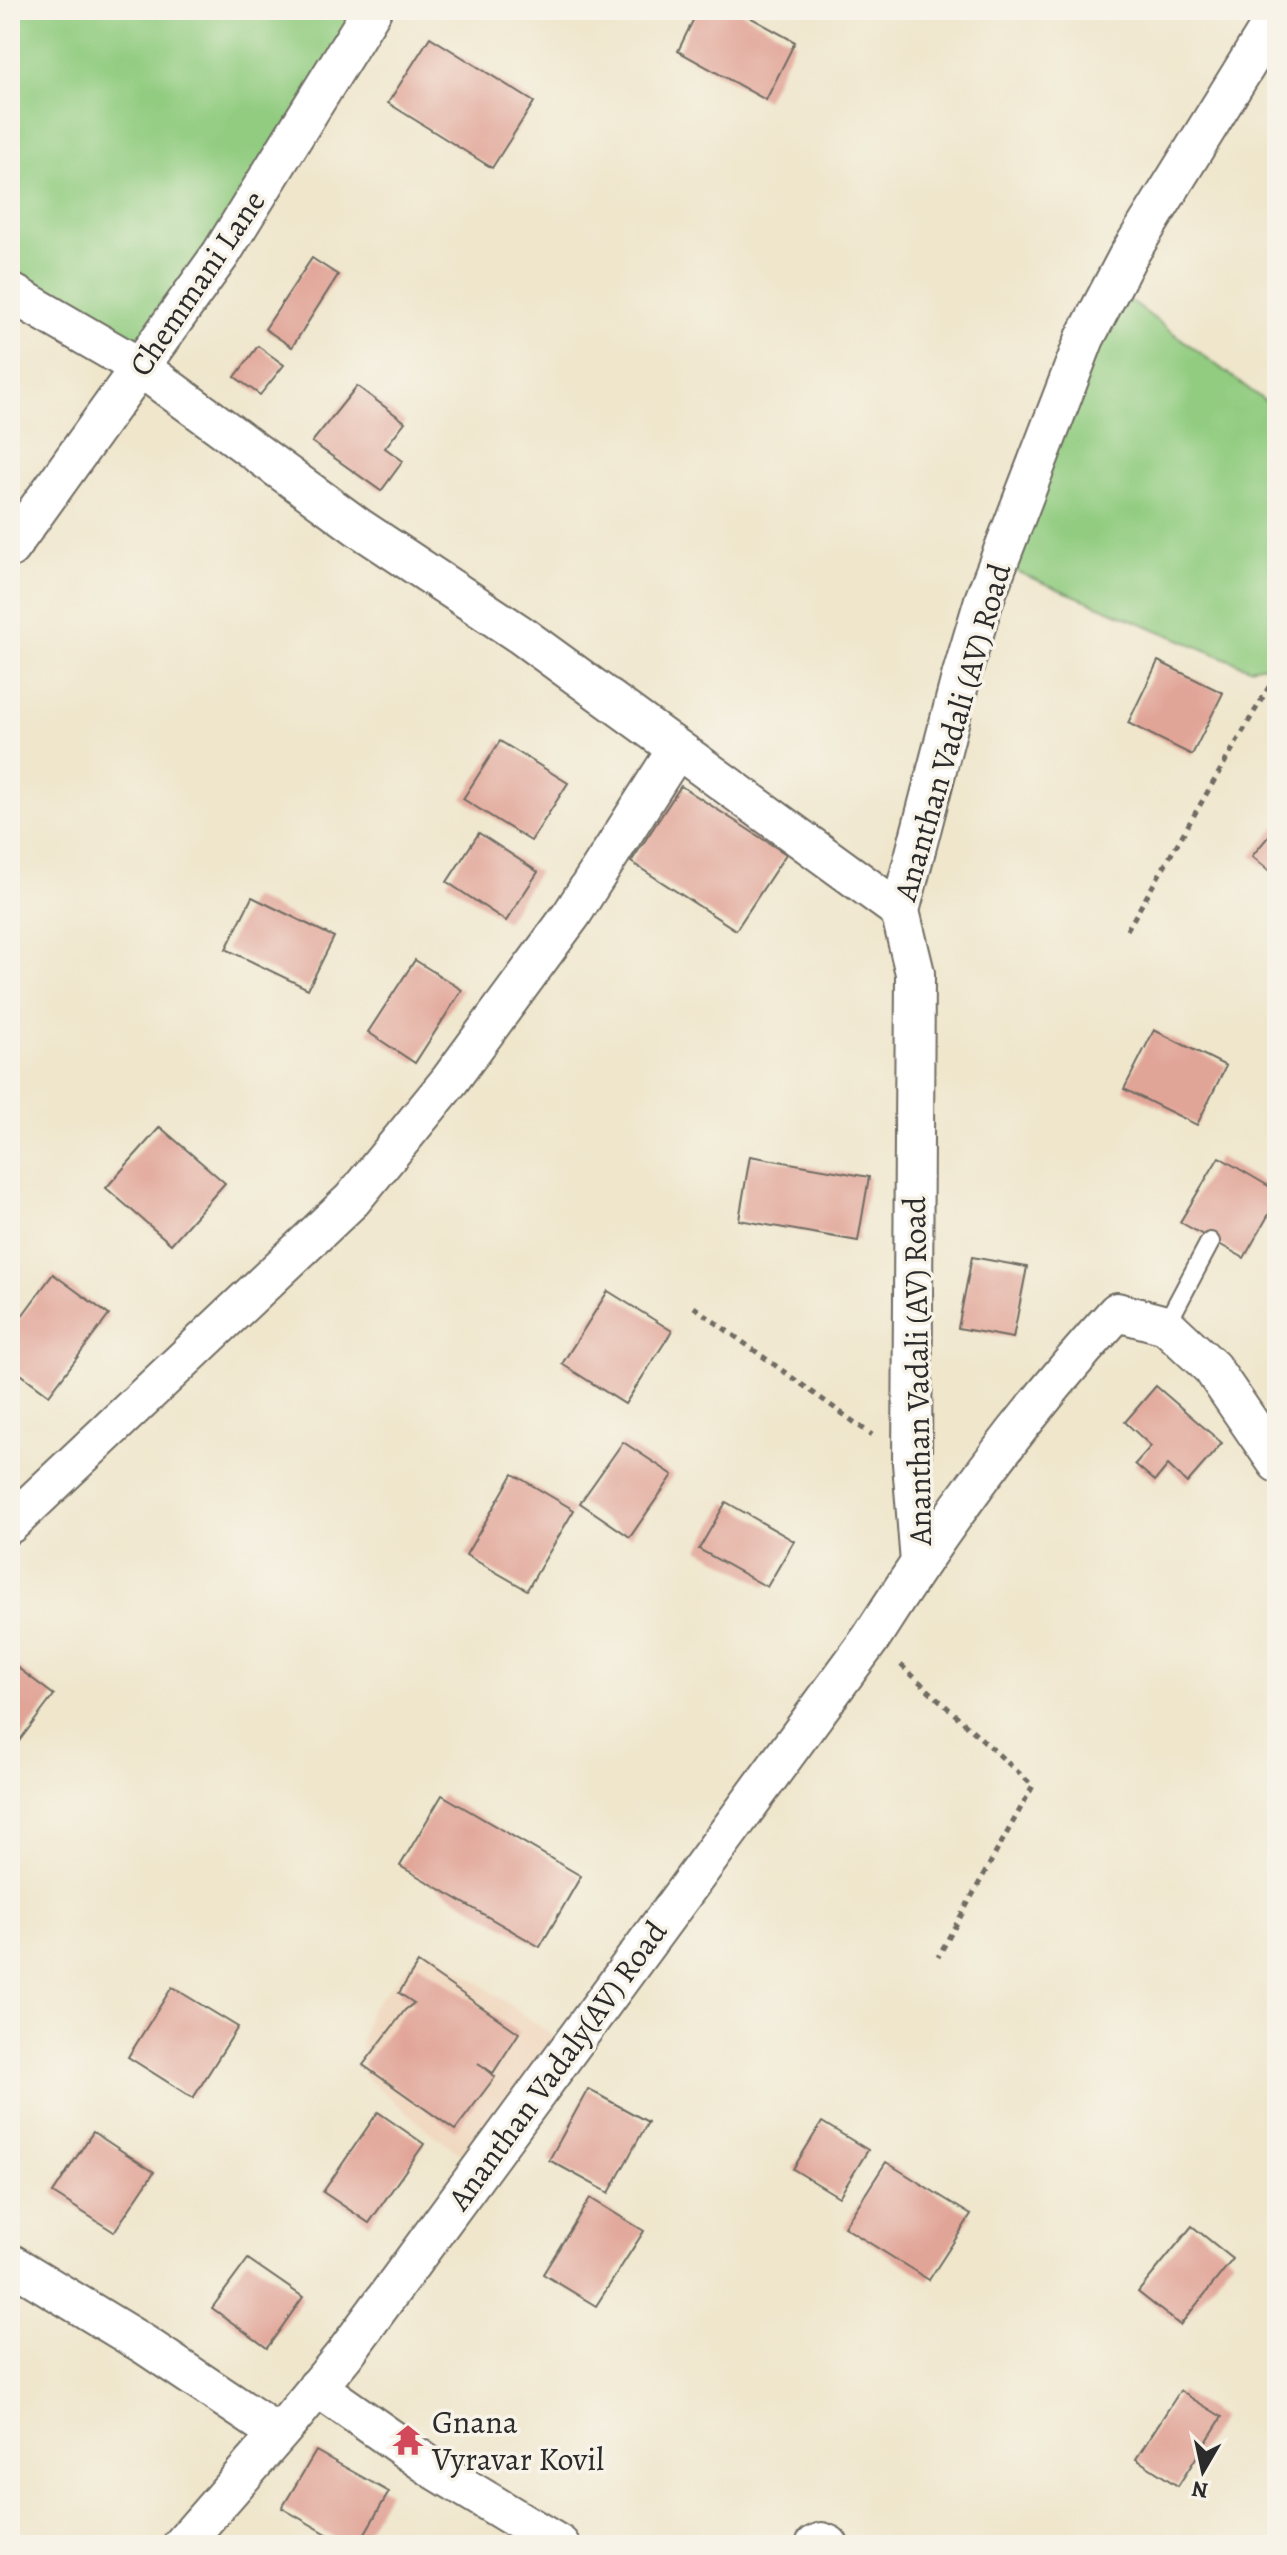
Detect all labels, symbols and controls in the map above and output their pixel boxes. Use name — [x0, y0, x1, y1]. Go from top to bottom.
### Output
street label: Chemmani Lane — [118, 181, 276, 385]
street label: Ananthan Vadali (AV) Road — [882, 557, 1021, 907]
street label: Ananthan Vadali (AV) Road — [892, 1195, 942, 1547]
street label: Ananthan Vadaly(AV) Road — [436, 1911, 678, 2219]
place label: Gnana Vyravar Kovil — [431, 2400, 604, 2481]
temple icon: Gnana Vyravar Kovil — [391, 2423, 425, 2457]
north arrow — [1163, 2431, 1243, 2511]
text: N — [1190, 2474, 1210, 2506]

